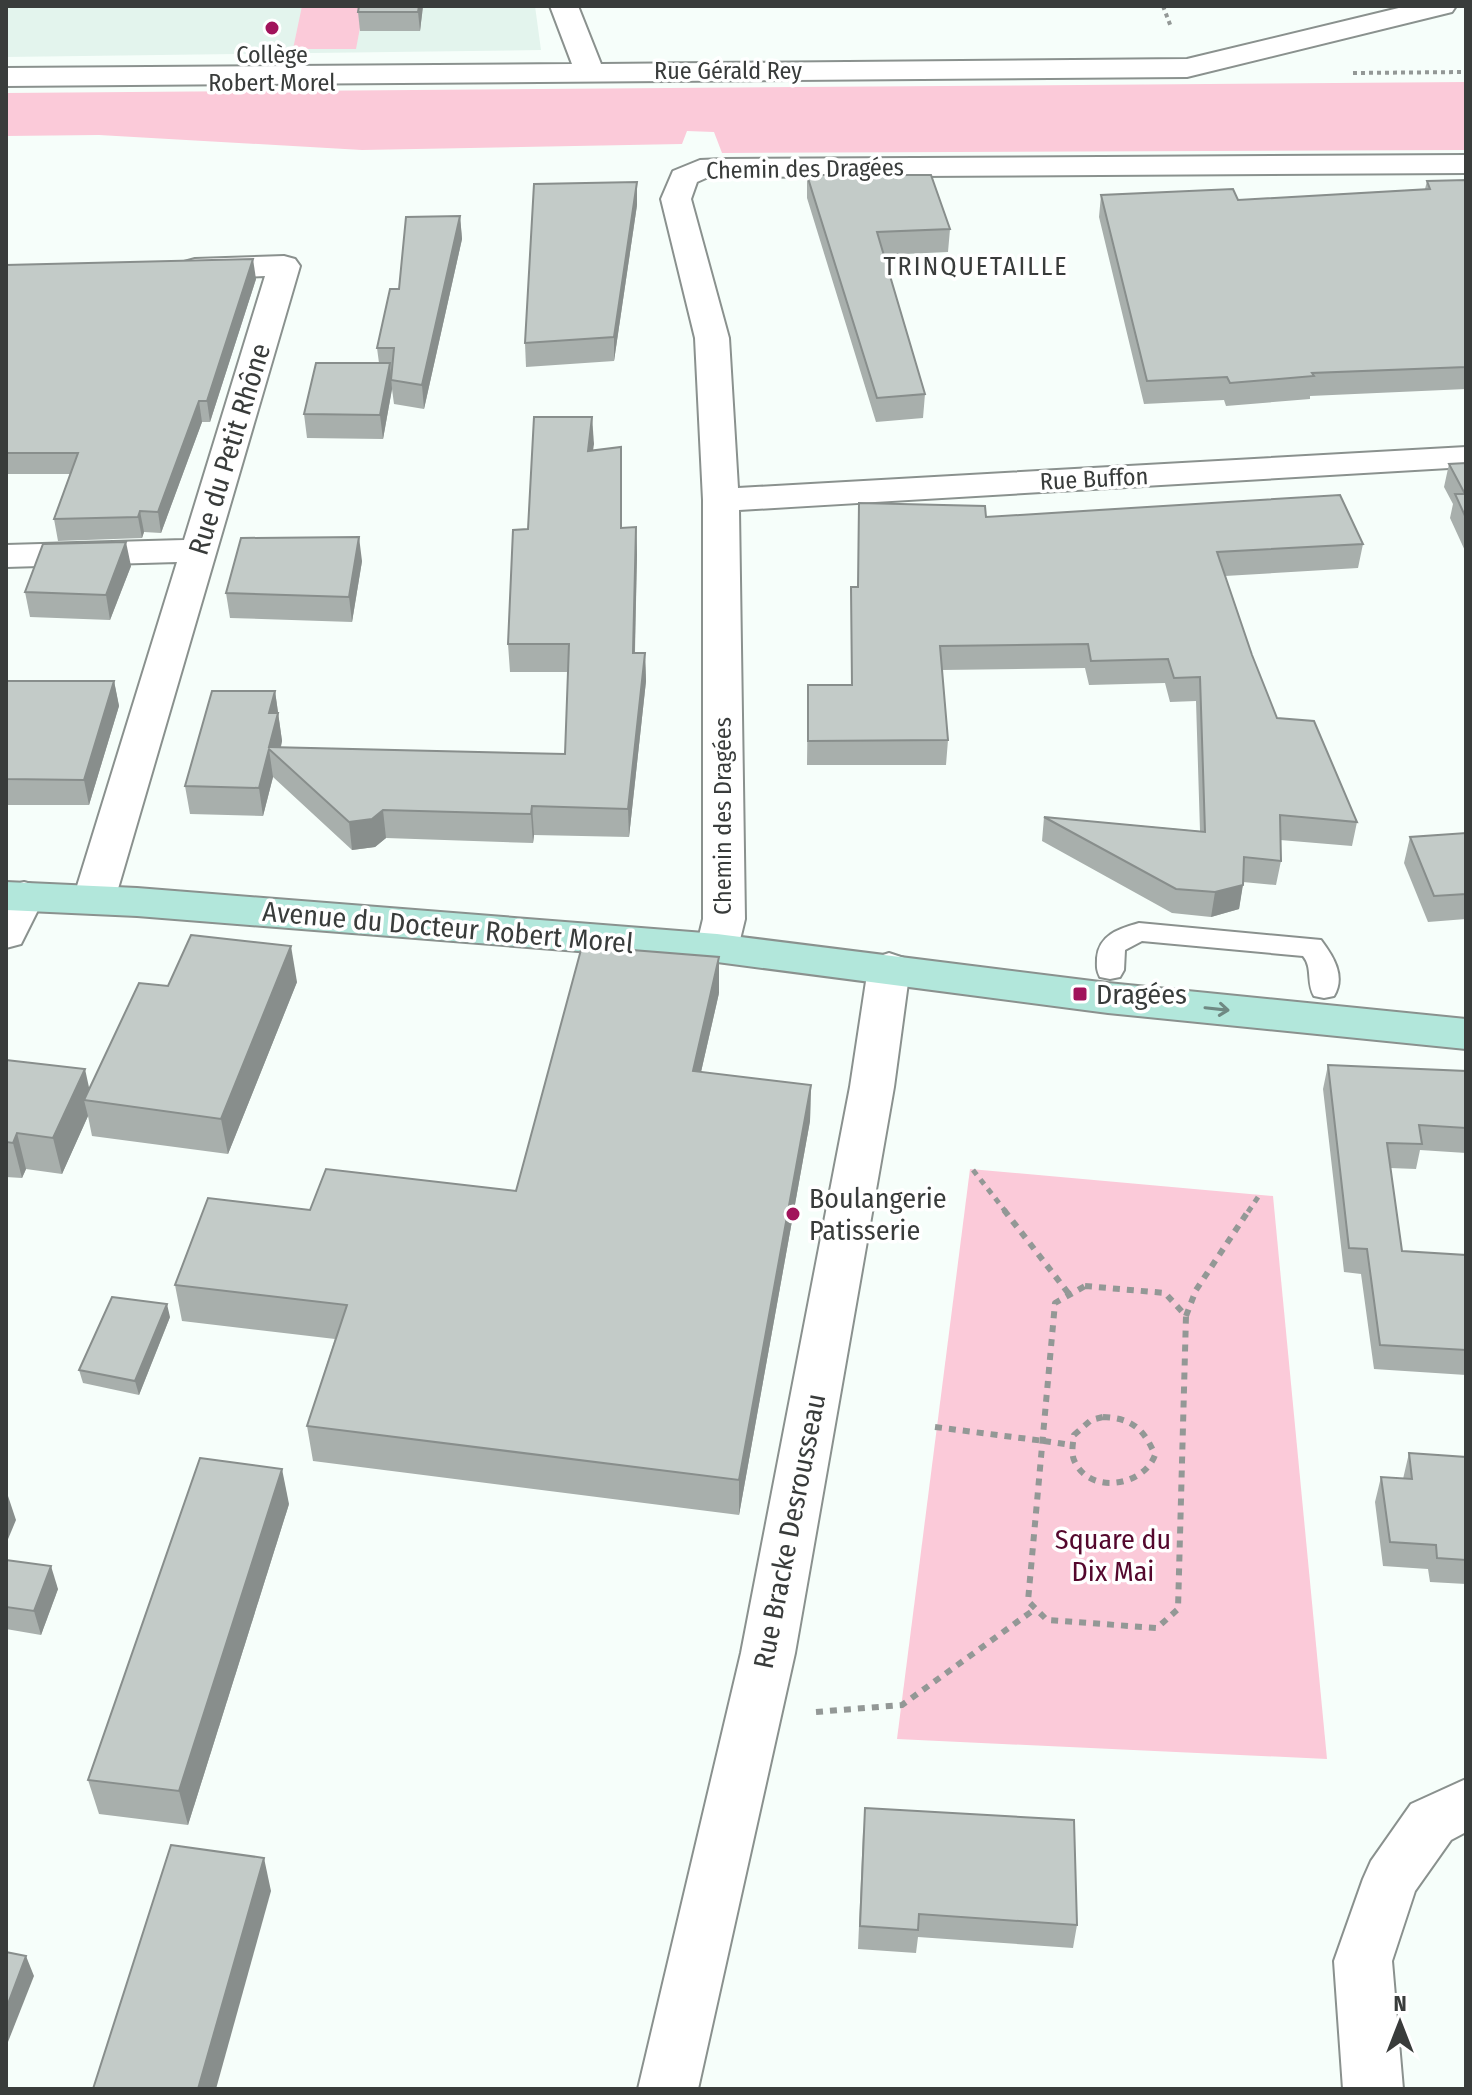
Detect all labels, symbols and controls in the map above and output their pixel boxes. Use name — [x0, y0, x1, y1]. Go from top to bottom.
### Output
marker: Collège Robert Morel — [263, 19, 281, 37]
place label: Collège Robert Morel — [208, 41, 336, 97]
street label: Rue Gérald Rey — [654, 57, 802, 85]
street label: Chemin des Dragées — [706, 153, 904, 185]
district label: TRINQUETAILLE — [883, 251, 1069, 282]
street label: Rue du Petit Rhône — [182, 339, 277, 559]
street label: Rue Buffon — [1039, 462, 1149, 496]
street label: Chemin des Dragées — [709, 717, 737, 915]
street label: Avenue du Docteur Robert Morel — [261, 895, 635, 960]
place label: Dragées — [1096, 978, 1187, 1011]
marker: Dragées — [1071, 985, 1089, 1003]
one-way arrow — [1203, 1001, 1229, 1016]
place label: Boulangerie Patisserie — [809, 1182, 947, 1247]
marker: Boulangerie Patisserie — [784, 1205, 802, 1223]
street label: Rue Bracke Desrousseau — [747, 1391, 832, 1671]
park label: Square du Dix Mai — [1055, 1523, 1171, 1588]
north arrow — [1360, 1983, 1440, 2063]
text: N — [1393, 1990, 1407, 2017]

